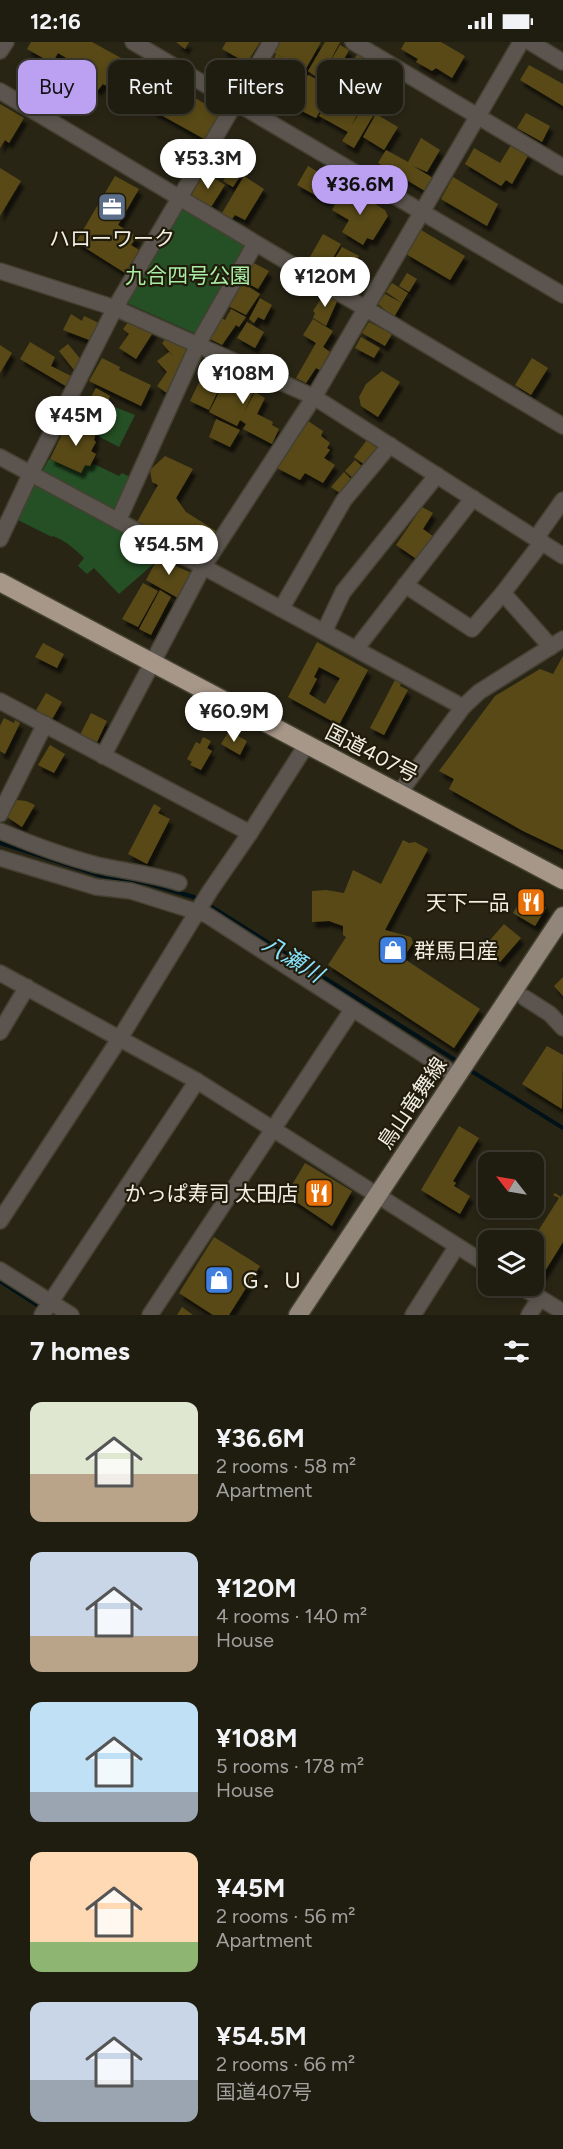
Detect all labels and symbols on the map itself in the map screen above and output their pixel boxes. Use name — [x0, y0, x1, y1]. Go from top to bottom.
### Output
pin: ¥53.3M — [159, 139, 257, 190]
pin: ¥36.6M — [311, 165, 409, 216]
office icon: ハローワーク — [96, 191, 128, 223]
place label: ハローワーク — [49, 226, 175, 251]
pin: ¥120M — [283, 257, 367, 308]
park label: 九合四号公園 — [125, 263, 251, 288]
pin: ¥108M — [201, 354, 285, 405]
pin: ¥45M — [40, 396, 112, 447]
pin: ¥54.5M — [120, 525, 218, 576]
pin: ¥60.9M — [185, 692, 283, 743]
street label: 国道407号 — [321, 719, 423, 787]
restaurant icon: 天下一品 — [515, 886, 547, 918]
place label: 天下一品 — [426, 890, 510, 915]
water label: 八瀬川 — [258, 930, 330, 989]
shop icon: 群馬日産 — [377, 934, 409, 966]
place label: 群馬日産 — [414, 938, 498, 963]
street label: 鳥山竜舞線 — [372, 1052, 452, 1154]
north arrow — [478, 1152, 544, 1218]
restaurant icon: かっぱ寿司 太田店 — [303, 1177, 335, 1209]
place label: かっぱ寿司 太田店 — [125, 1181, 298, 1206]
shop icon: Ｇ．Ｕ — [203, 1264, 235, 1296]
place label: Ｇ．Ｕ — [240, 1268, 303, 1293]

